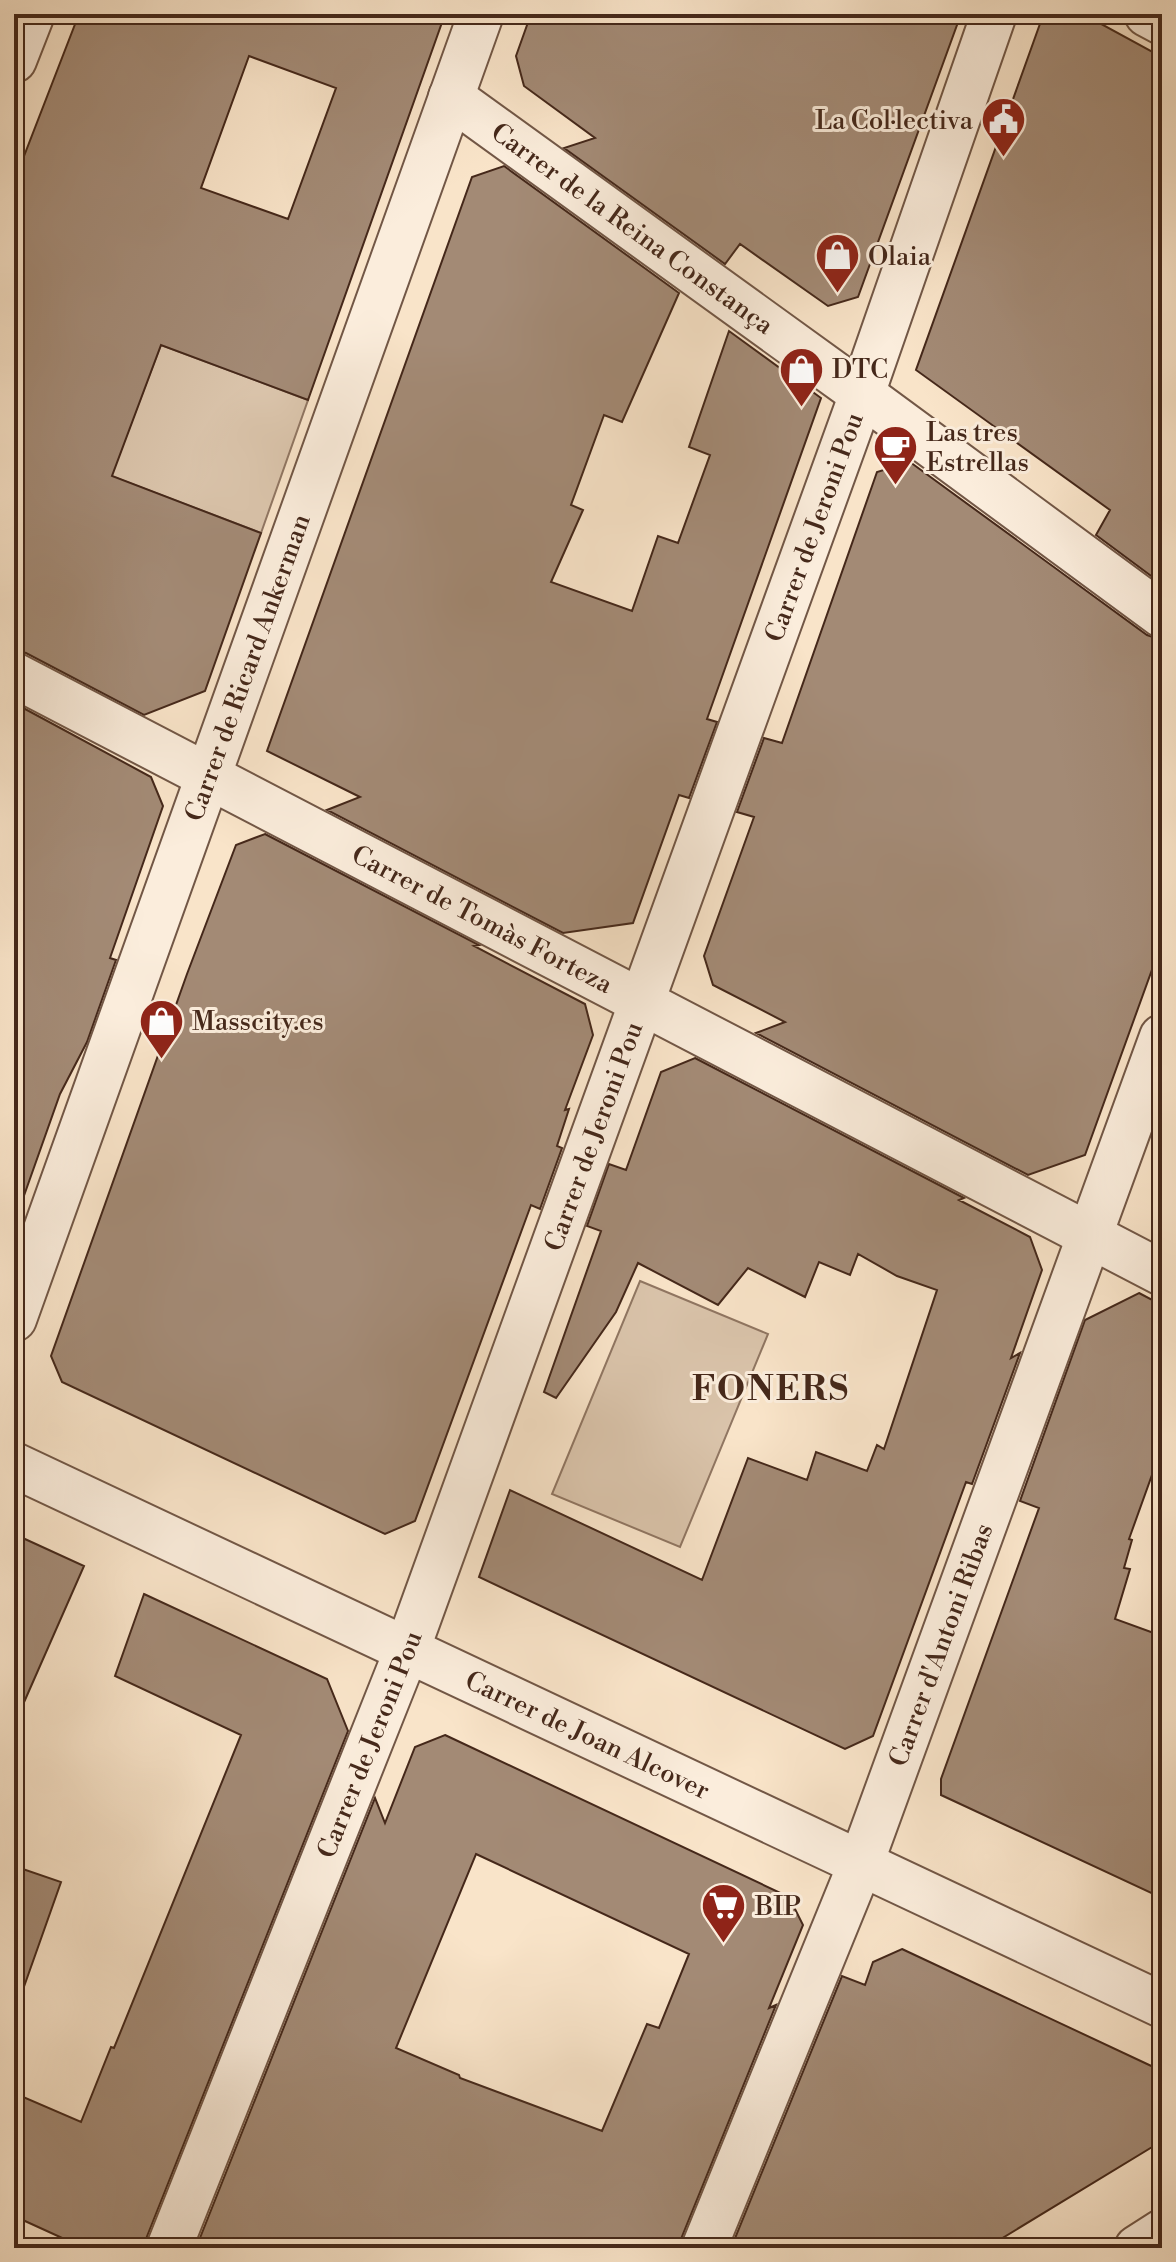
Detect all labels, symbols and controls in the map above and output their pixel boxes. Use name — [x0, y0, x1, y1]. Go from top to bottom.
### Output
public building icon: La Col·lectiva — [980, 96, 1028, 159]
place label: La Col·lectiva — [815, 105, 974, 137]
street label: Carrer de la Reina Constança — [485, 116, 780, 342]
shop icon: Olaia — [813, 232, 861, 295]
place label: Olaia — [868, 241, 932, 273]
shop icon: DTC — [777, 345, 825, 408]
place label: DTC — [832, 354, 888, 386]
street label: Carrer de Jeroni Pou — [759, 408, 871, 646]
place label: Las tres Estrellas — [926, 417, 1029, 479]
cafe icon: Las tres Estrellas — [871, 423, 919, 486]
street label: Carrer de Ricard Ankerman — [178, 510, 318, 826]
street label: Carrer de Tomàs Forteza — [346, 839, 618, 1001]
shop icon: Masscity.es — [137, 997, 185, 1060]
place label: Masscity.es — [192, 1006, 324, 1038]
street label: Carrer de Jeroni Pou — [538, 1017, 650, 1256]
district label: FONERS — [692, 1369, 850, 1411]
street label: Carrer d'Antoni Ribas — [883, 1519, 1000, 1771]
street label: Carrer de Jeroni Pou — [311, 1627, 430, 1863]
street label: Carrer de Joan Alcover — [460, 1665, 715, 1807]
supermarket icon: BIP — [700, 1882, 748, 1945]
place label: BIP — [754, 1891, 801, 1923]

